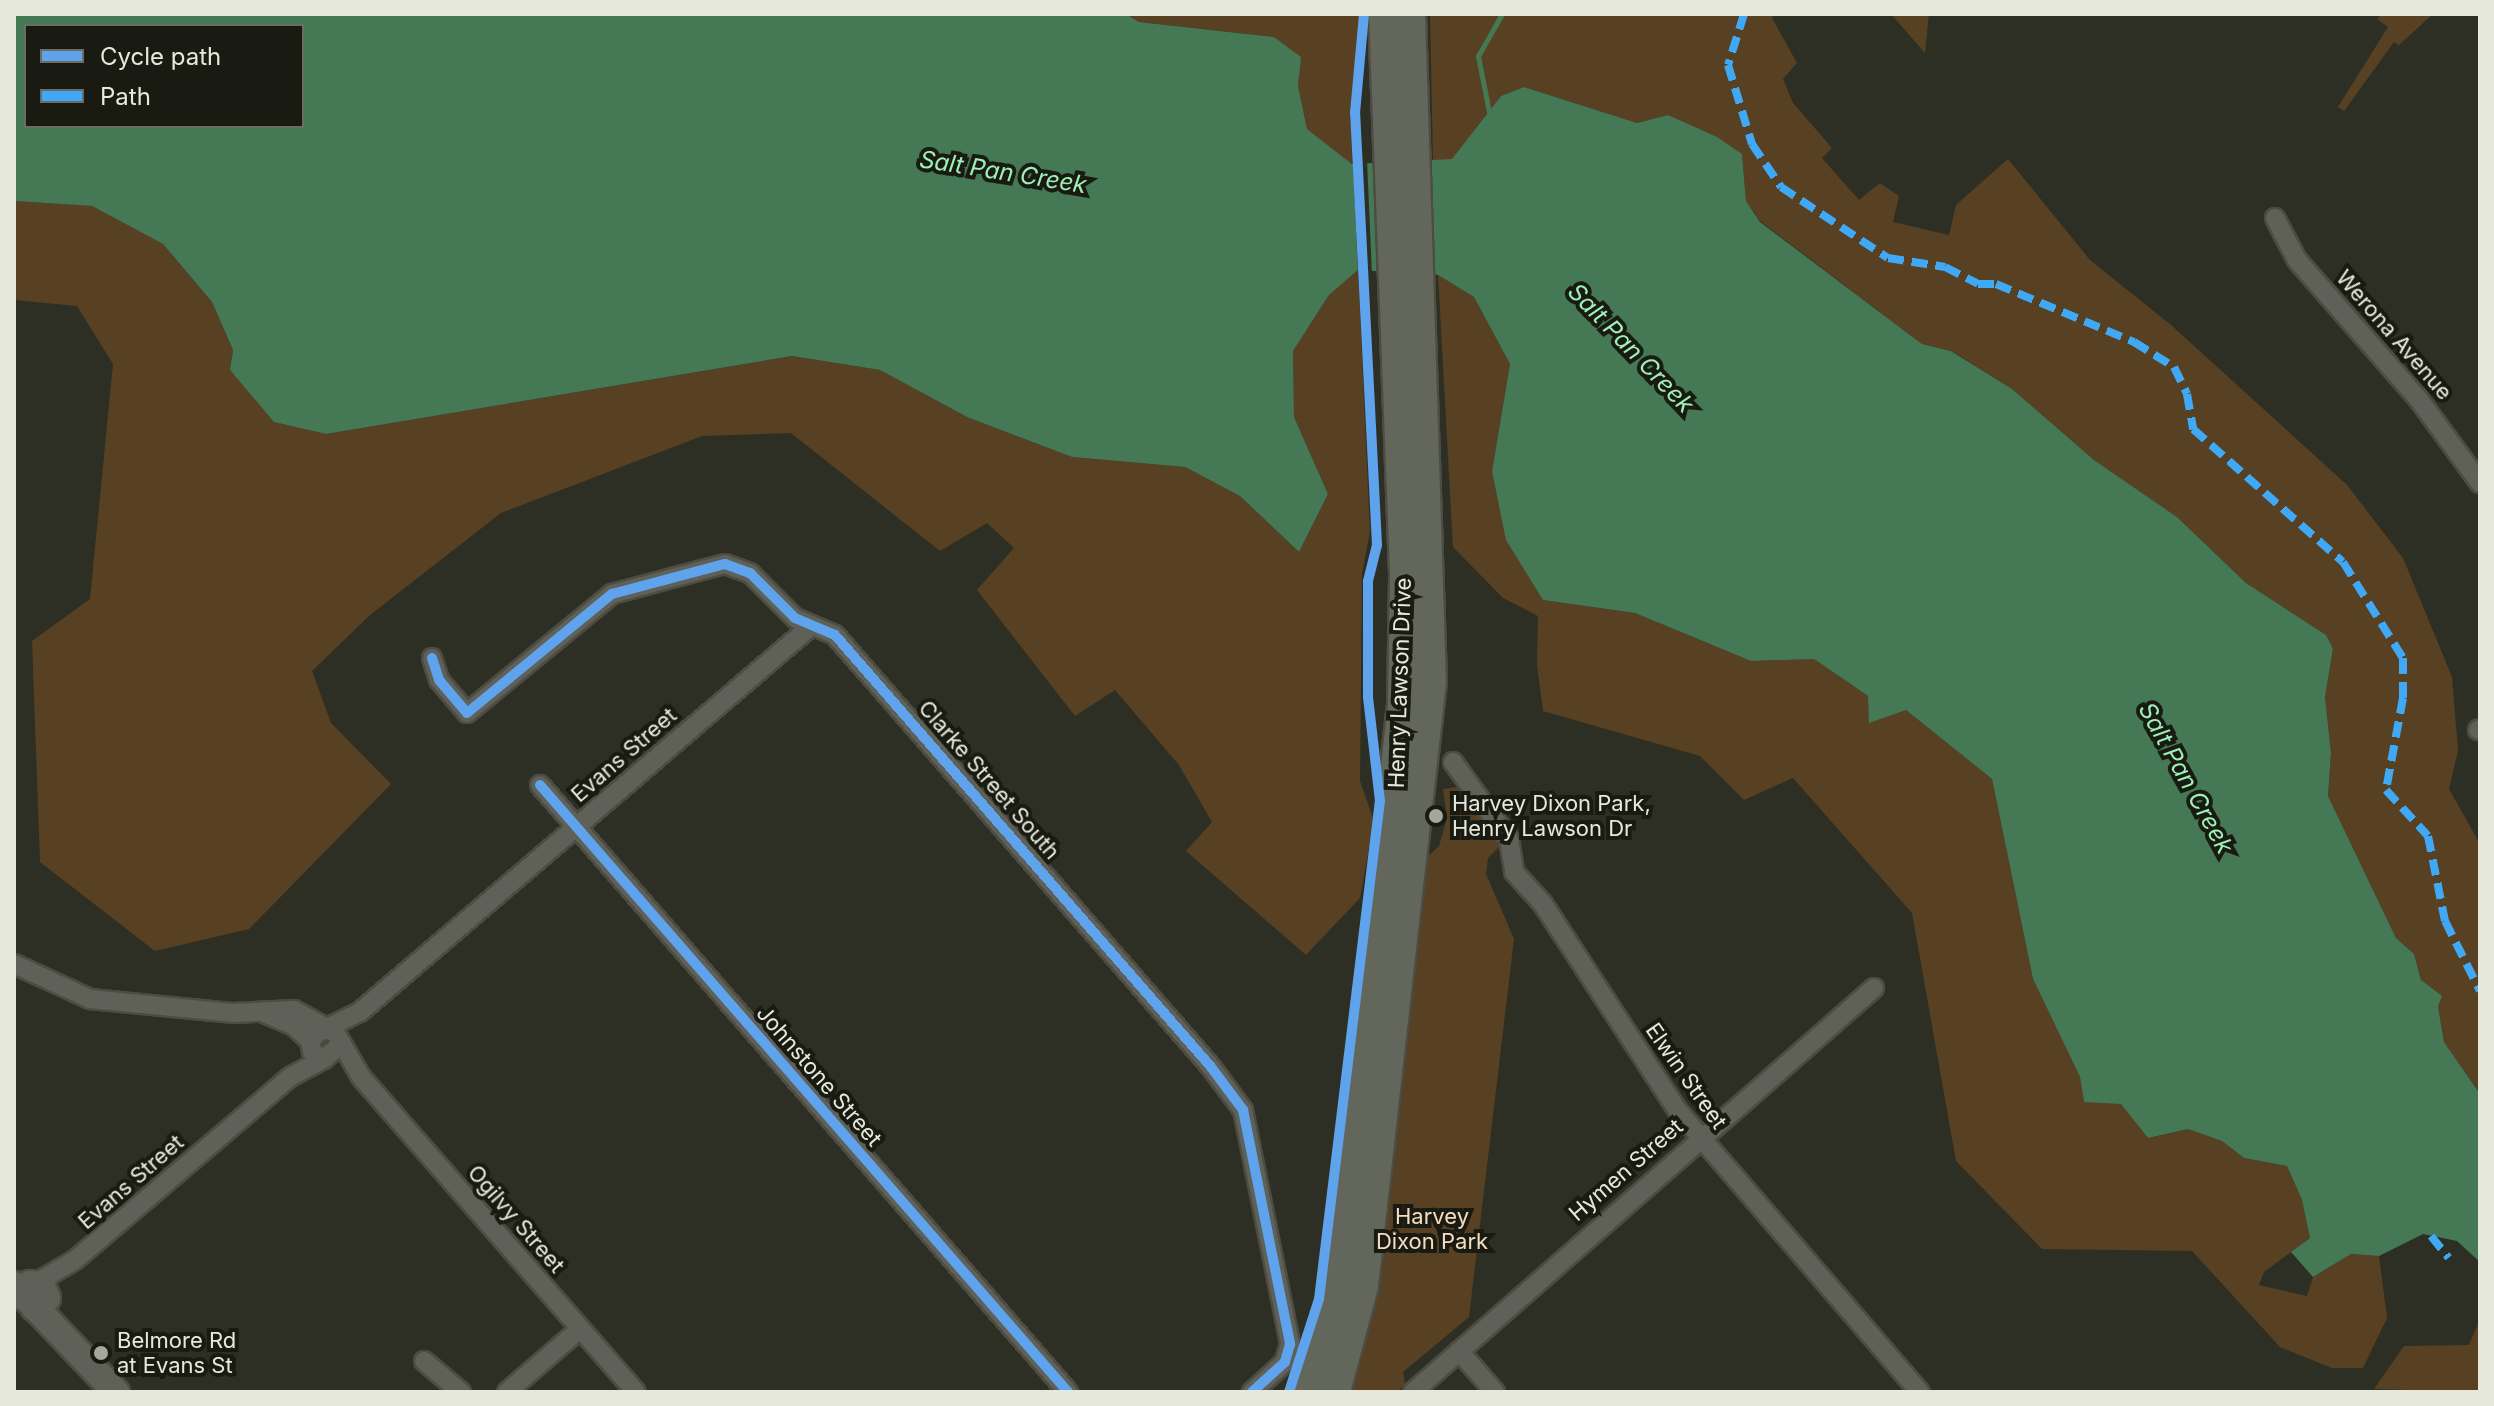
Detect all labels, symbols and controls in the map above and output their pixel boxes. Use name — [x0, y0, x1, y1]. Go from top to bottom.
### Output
legend — [24, 24, 304, 128]
text: Cycle path — [100, 42, 221, 71]
text: Path — [100, 82, 151, 111]
water label: Salt Pan Creek — [917, 145, 1089, 199]
street label: Werona Avenue — [2330, 265, 2458, 405]
water label: Salt Pan Creek — [1562, 277, 1700, 419]
street label: Henry Lawson Drive — [1383, 577, 1417, 789]
street label: Clarke Street South — [913, 695, 1065, 865]
water label: Salt Pan Creek — [2132, 697, 2240, 859]
street label: Evans Street — [566, 702, 682, 808]
place label: Harvey Dixon Park, Henry Lawson Dr — [1452, 790, 1651, 842]
marker: Harvey Dixon Park, Henry Lawson Dr — [1427, 807, 1445, 825]
street label: Johnstone Street — [751, 1000, 887, 1152]
street label: Elwin Street — [1640, 1018, 1732, 1134]
street label: Hymen Street — [1564, 1113, 1688, 1227]
street label: Evans Street — [73, 1129, 189, 1235]
street label: Ogilvy Street — [462, 1160, 570, 1278]
park label: Harvey Dixon Park — [1376, 1203, 1488, 1254]
place label: Belmore Rd at Evans St — [117, 1327, 236, 1378]
marker: Belmore Rd at Evans St — [92, 1344, 110, 1362]

